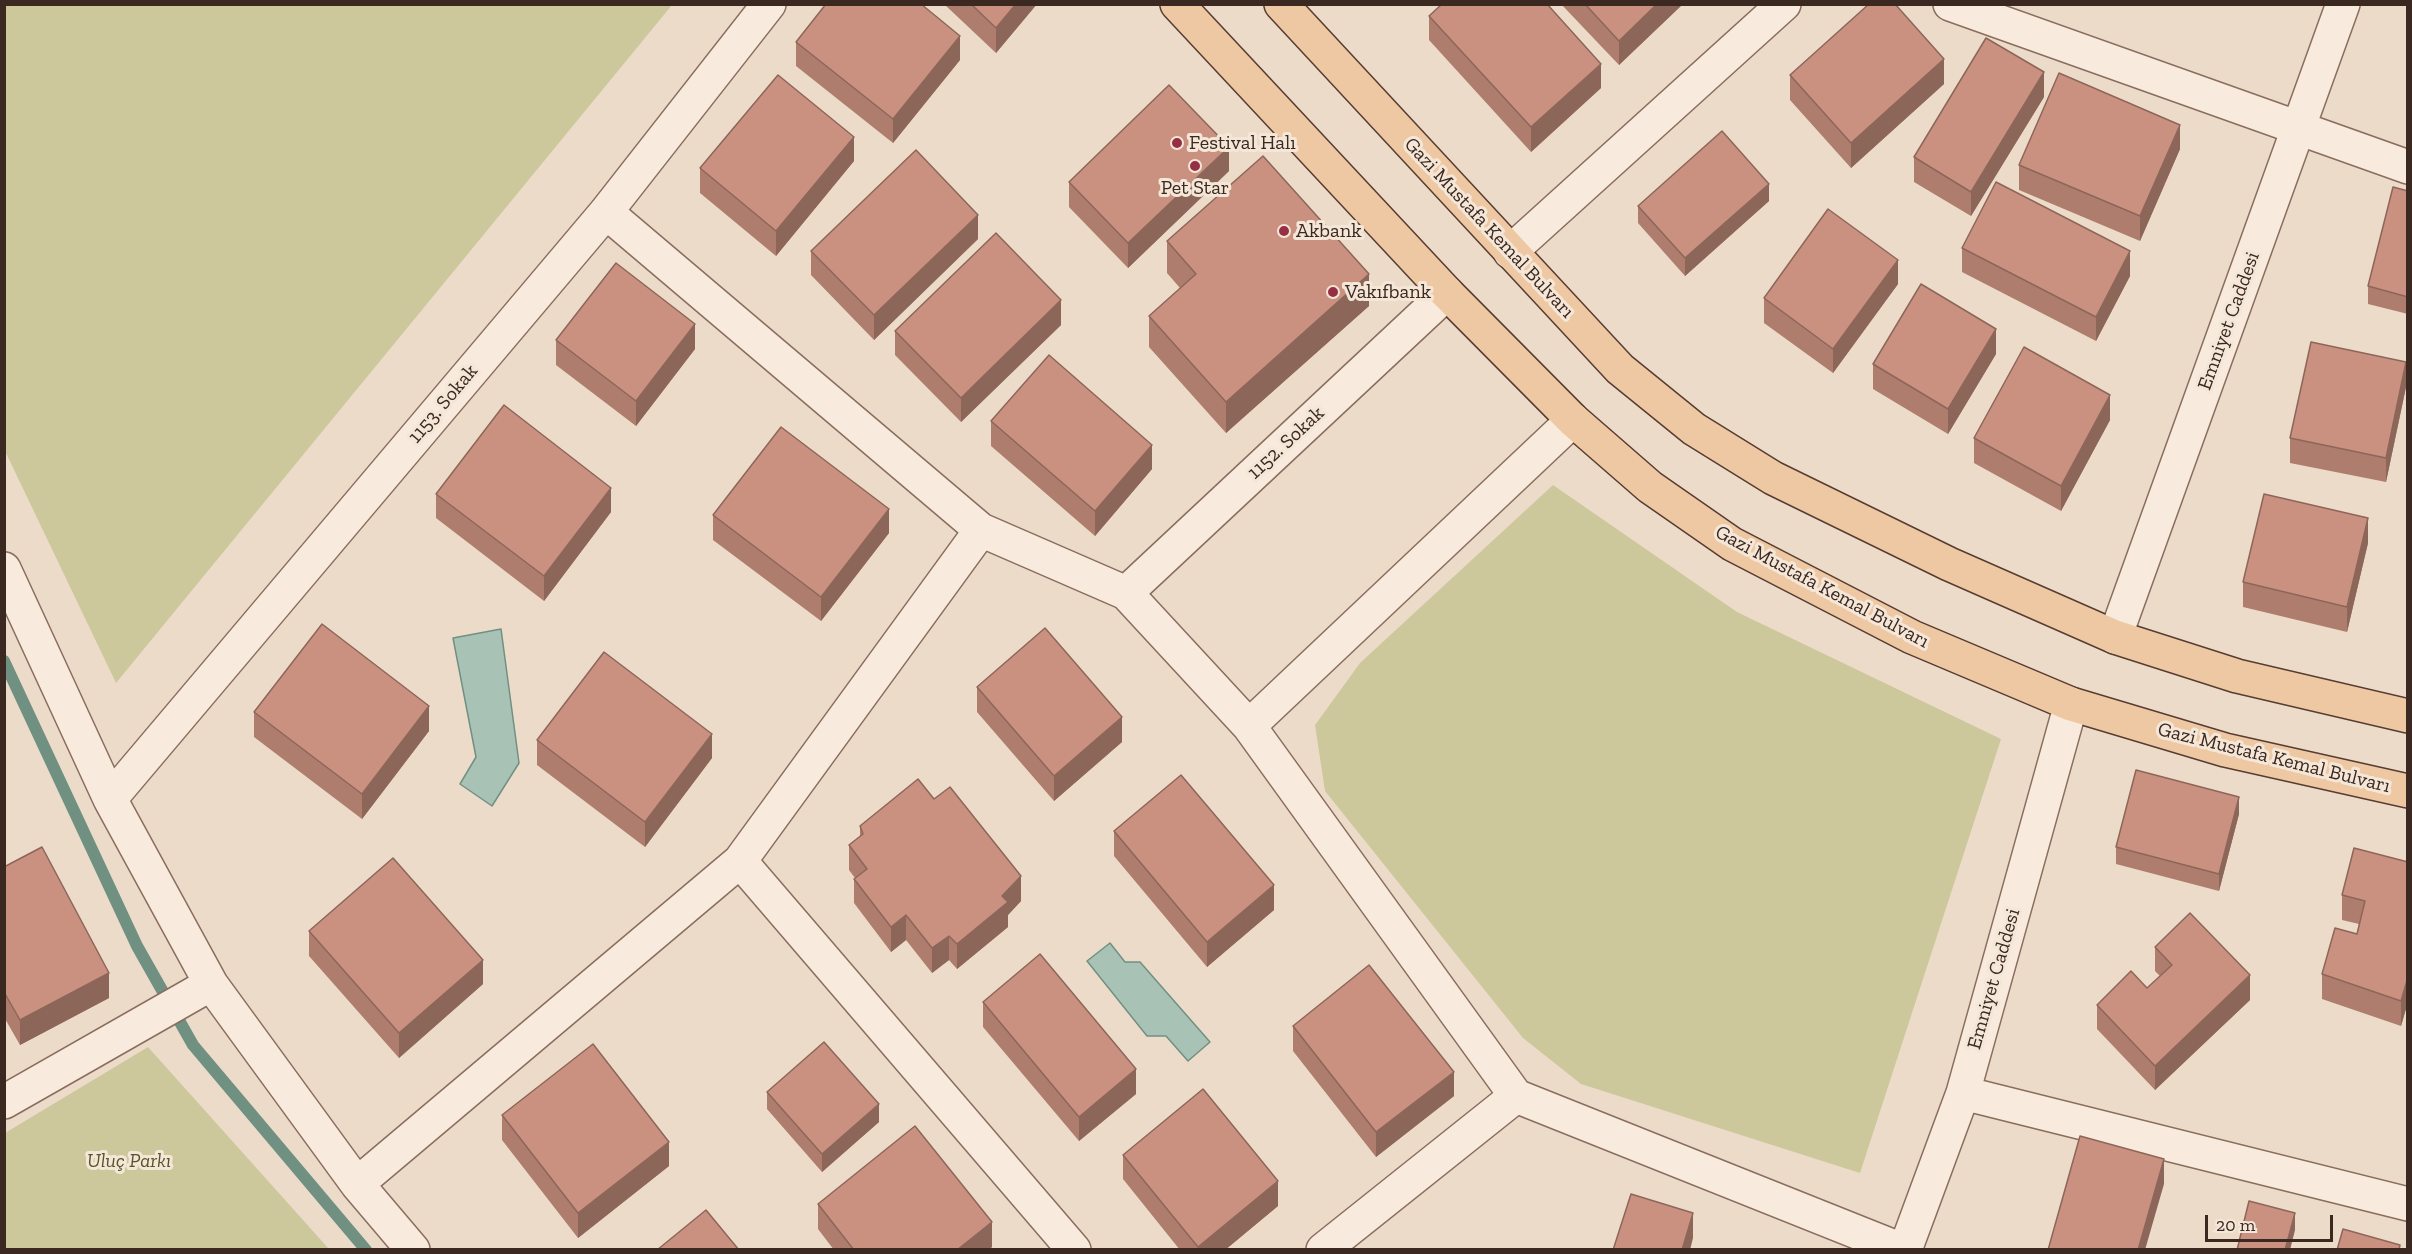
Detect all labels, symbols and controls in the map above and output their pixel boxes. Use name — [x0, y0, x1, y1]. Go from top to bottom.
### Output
place label: Festival Halı — [1189, 131, 1296, 155]
street label: Gazi Mustafa Kemal Bulvarı — [1399, 133, 1579, 323]
marker: Festival Halı — [1170, 136, 1184, 150]
marker: Pet Star — [1188, 159, 1202, 173]
place label: Pet Star — [1161, 176, 1229, 200]
place label: Akbank — [1296, 219, 1362, 243]
marker: Akbank — [1277, 224, 1291, 238]
street label: Emniyet Caddesi — [2193, 249, 2265, 393]
place label: Vakıfbank — [1345, 280, 1431, 304]
marker: Vakıfbank — [1326, 285, 1340, 299]
street label: 1153. Sokak — [403, 360, 483, 448]
street label: 1152. Sokak — [1243, 401, 1329, 485]
street label: Gazi Mustafa Kemal Bulvarı — [1711, 520, 1933, 654]
street label: Gazi Mustafa Kemal Bulvarı — [2155, 717, 2393, 799]
street label: Emniyet Caddesi — [1962, 906, 2026, 1052]
park label: Uluç Parkı — [87, 1149, 171, 1173]
scale bar — [2208, 1203, 2336, 1241]
text: 20 m — [2216, 1214, 2255, 1236]

